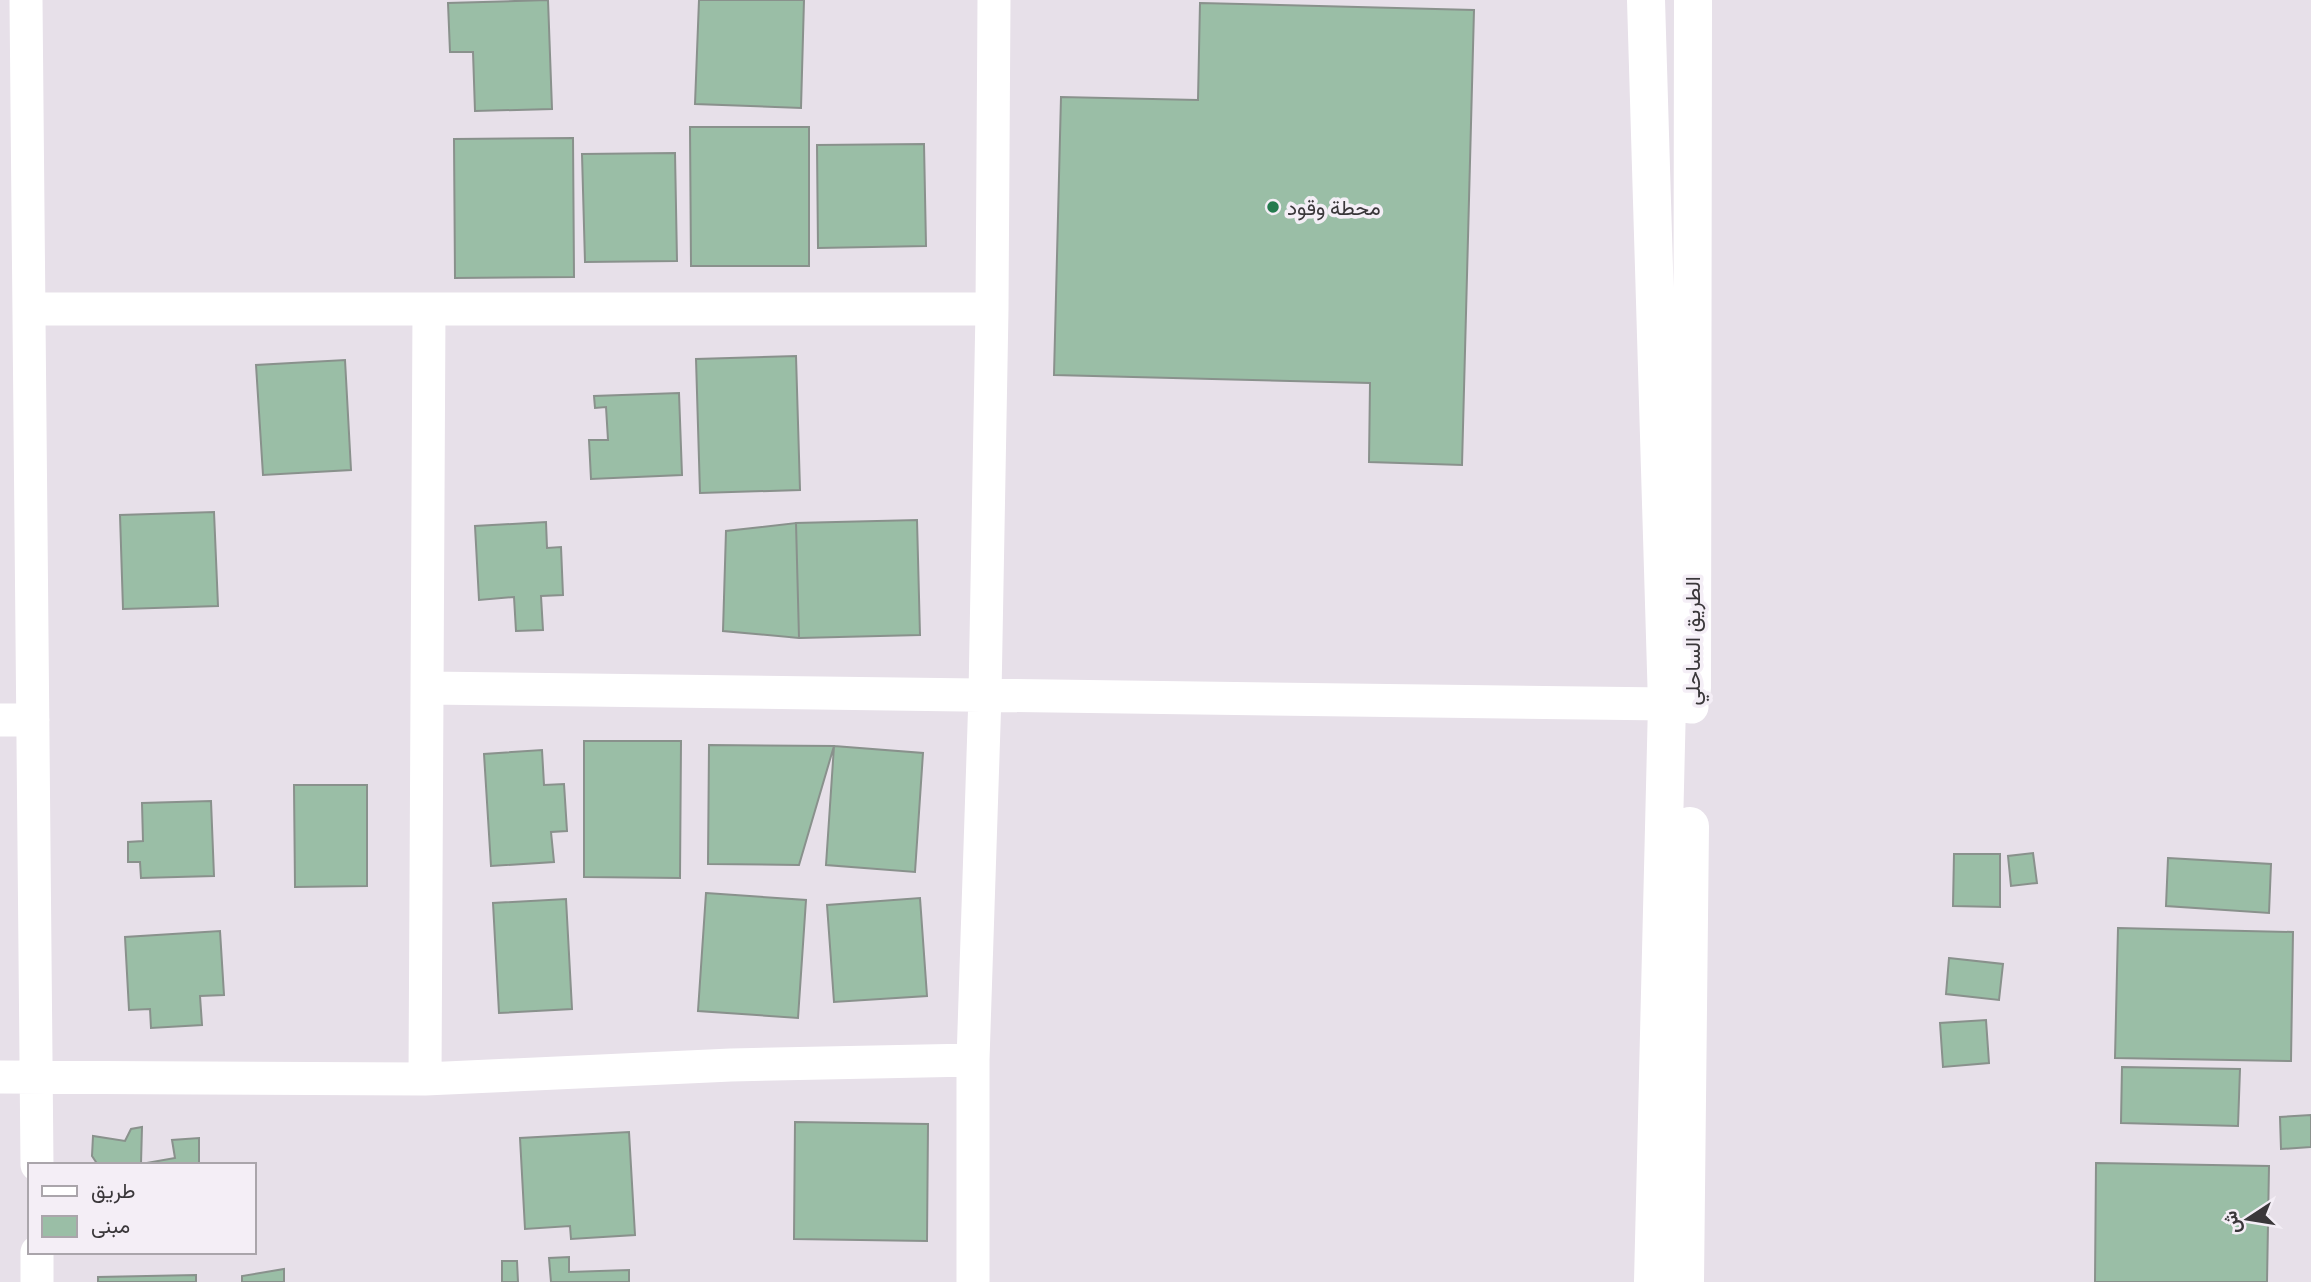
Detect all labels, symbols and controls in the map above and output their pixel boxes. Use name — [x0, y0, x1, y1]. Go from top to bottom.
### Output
place label: محطة وقود — [1287, 195, 1381, 221]
marker: محطة وقود — [1265, 199, 1281, 215]
street label: الطريق الساحلي — [1680, 576, 1710, 706]
legend — [28, 1163, 256, 1254]
text: طريق — [91, 1178, 136, 1204]
north arrow — [2213, 1184, 2283, 1254]
text: ش — [2218, 1209, 2245, 1236]
text: مبنى — [91, 1213, 130, 1238]

